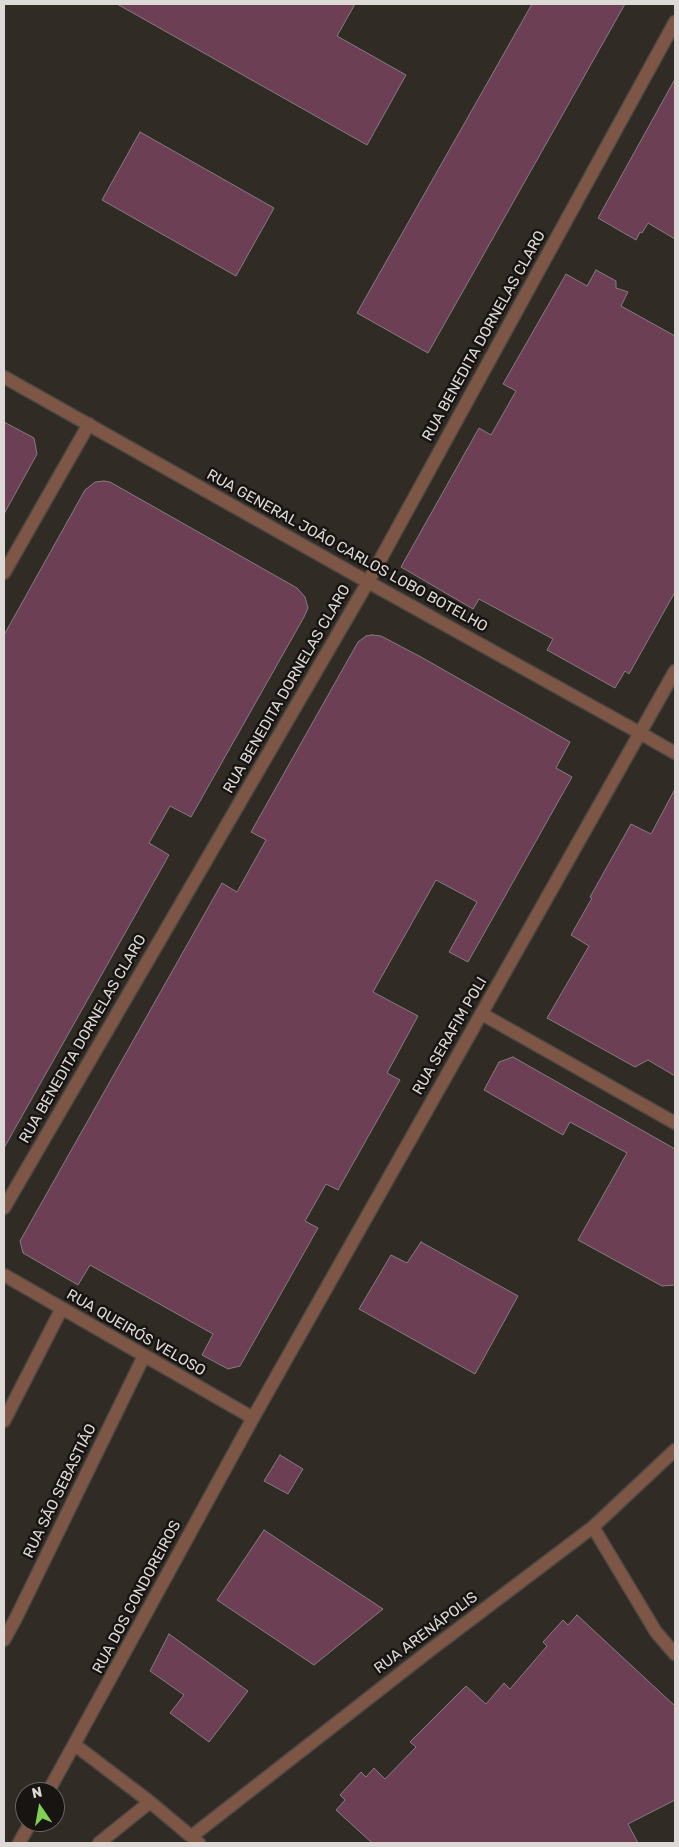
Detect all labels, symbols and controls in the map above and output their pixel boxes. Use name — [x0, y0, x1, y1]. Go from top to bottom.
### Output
street label: RUA BENEDITA DORNELAS CLARO — [418, 228, 550, 444]
street label: RUA GENERAL JOÃO CARLOS LOBO BOTELHO — [203, 466, 491, 636]
street label: RUA BENEDITA DORNELAS CLARO — [220, 582, 354, 796]
street label: RUA BENEDITA DORNELAS CLARO — [16, 932, 150, 1146]
street label: RUA SERAFIM POLI — [409, 974, 491, 1098]
street label: RUA QUEIRÓS VELOSO — [63, 1286, 209, 1380]
street label: RUA SÃO SEBASTIÃO — [20, 1421, 100, 1561]
street label: RUA DOS CONDOREIROS — [89, 1517, 185, 1677]
street label: RUA ARENÁPOLIS — [371, 1588, 481, 1678]
north arrow — [15, 1782, 65, 1832]
text: N — [30, 1783, 44, 1802]

